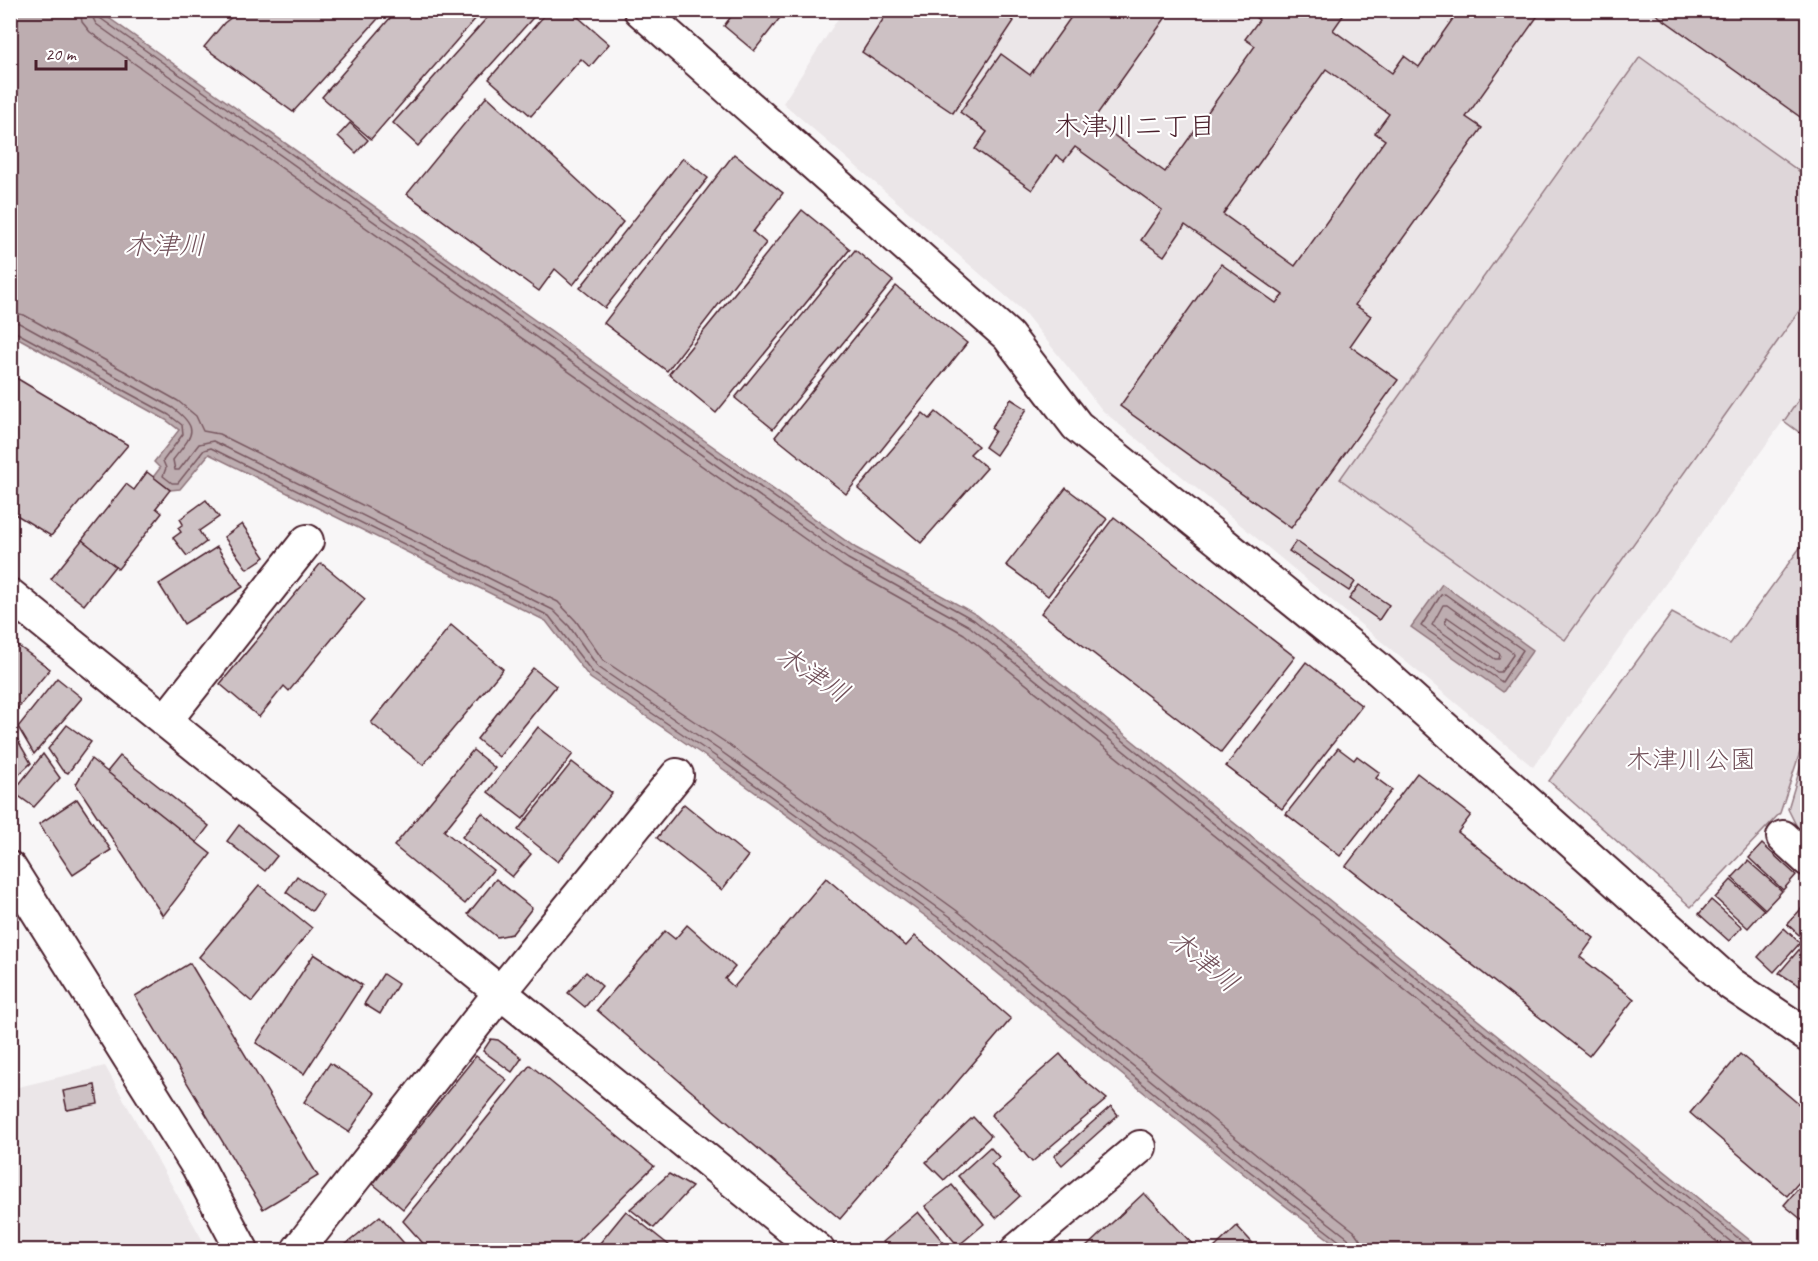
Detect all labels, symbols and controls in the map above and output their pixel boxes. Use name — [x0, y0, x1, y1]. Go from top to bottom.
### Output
scale bar — [36, 33, 126, 71]
text: 20 m — [45, 43, 78, 65]
district label: 木津川二丁目 — [1054, 109, 1216, 143]
water label: 木津川 — [125, 228, 206, 262]
water label: 木津川 — [770, 638, 856, 710]
park label: 木津川公園 — [1626, 743, 1756, 776]
water label: 木津川 — [1162, 922, 1246, 1000]

